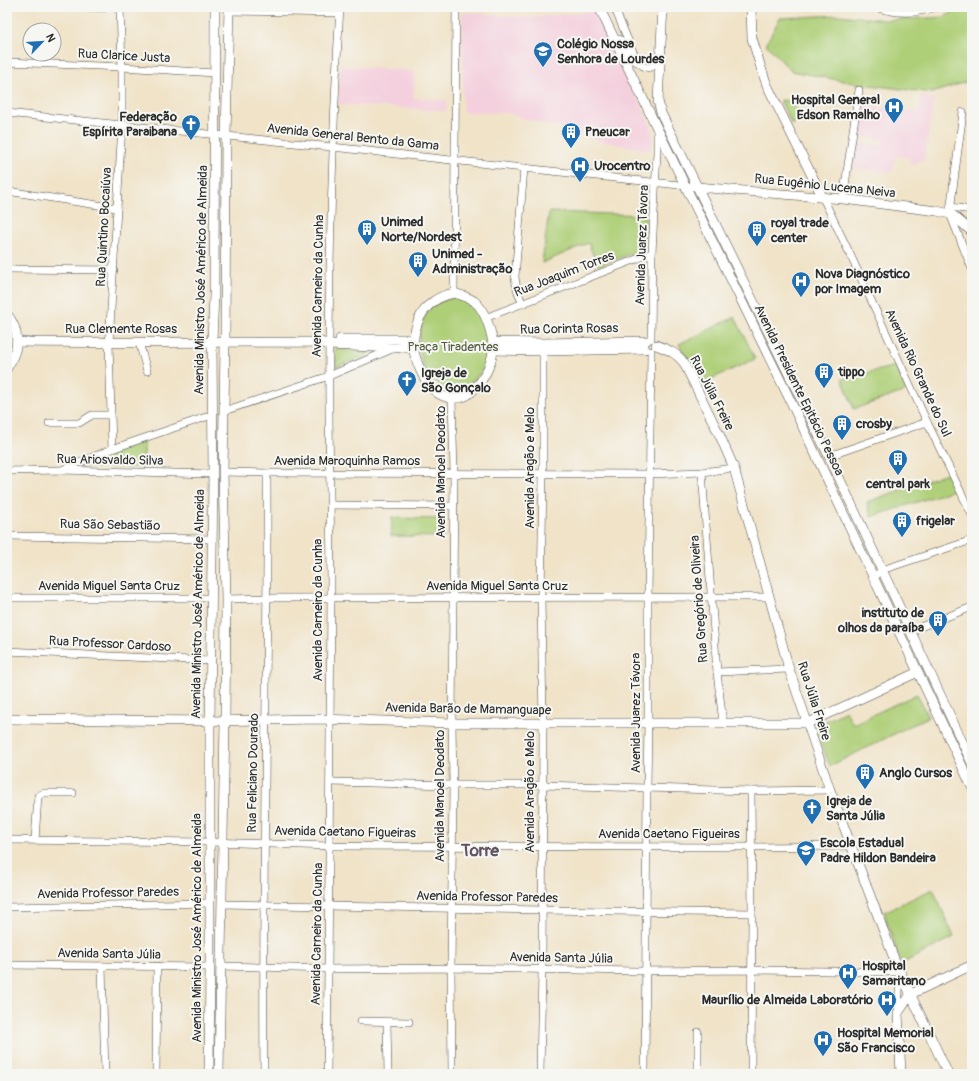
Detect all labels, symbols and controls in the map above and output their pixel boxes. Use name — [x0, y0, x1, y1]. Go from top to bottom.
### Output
north arrow — [22, 22, 62, 62]
text: N — [43, 32, 58, 45]
place label: Colégio Nossa Senhora de Lourdes — [557, 36, 665, 67]
school or university icon: Colégio Nossa Senhora de Lourdes — [532, 40, 554, 68]
street label: Rua Clarice Justa — [77, 46, 171, 66]
place label: Hospital General Edson Ramalho — [791, 92, 880, 123]
hospital icon: Hospital General Edson Ramalho — [883, 96, 905, 124]
place label: Federação Espírita Paraibana — [82, 109, 177, 140]
church icon: Federação Espírita Paraibana — [180, 113, 202, 141]
street label: Avenida General Bento da Gama — [266, 120, 440, 154]
building icon: Pneucar — [560, 121, 582, 149]
place label: Pneucar — [585, 124, 630, 140]
hospital icon: Urocentro — [569, 155, 591, 183]
place label: Urocentro — [594, 158, 651, 174]
street label: Avenida Ministro José Américo de Almeida — [191, 165, 211, 395]
street label: Rua Quintino Bocaiúva — [93, 167, 115, 287]
street label: Rua Eugênio Lucena Neiva — [754, 171, 896, 201]
street label: Avenida Juarez Távora — [632, 184, 652, 306]
street label: Avenida Carneiro da Cunha — [309, 214, 327, 358]
place label: Unimed Norte/Nordest — [381, 214, 463, 245]
place label: royal trade center — [770, 215, 829, 246]
building icon: Unimed Norte/Nordest — [356, 218, 378, 246]
building icon: royal trade center — [746, 219, 768, 247]
place label: Unimed - Administração — [432, 246, 512, 277]
street label: Rua Joaquim Torres — [512, 247, 617, 300]
building icon: Unimed - Administração — [407, 250, 429, 278]
place label: Nova Diagnóstico por Imagem — [815, 266, 910, 297]
hospital icon: Nova Diagnóstico por Imagem — [790, 270, 812, 298]
street label: Avenida Presidente Epitácio Pessoa — [751, 302, 847, 478]
street label: Avenida Rio Grande do Sul — [881, 306, 955, 440]
street label: Rua Corinta Rosas — [520, 320, 618, 338]
street label: Rua Clemente Rosas — [65, 321, 177, 337]
park label: Praça Tiradentes — [408, 339, 499, 355]
street label: Rua Júlia Freire — [686, 353, 738, 434]
building icon: tippo — [813, 361, 835, 389]
place label: tippo — [837, 364, 865, 380]
place label: Igreja de São Gonçalo — [421, 365, 491, 396]
church icon: Igreja de São Gonçalo — [396, 369, 418, 397]
street label: Avenida Manoel Deodato — [433, 406, 449, 538]
street label: Avenida Aragão e Melo — [522, 407, 538, 529]
building icon: crosby — [831, 413, 853, 441]
place label: crosby — [855, 416, 892, 432]
building icon: central park — [887, 448, 909, 476]
street label: Rua Ariosvaldo Silva — [56, 451, 164, 469]
street label: Avenida Maroquinha Ramos — [274, 453, 420, 469]
place label: central park — [865, 476, 931, 492]
street label: Avenida Ministro José Américo de Almeida — [188, 489, 208, 719]
building icon: frigelar — [891, 510, 913, 538]
place label: frigelar — [916, 513, 955, 529]
street label: Rua São Sebastião — [60, 516, 160, 534]
street label: Rua Gregório de Oliveira — [687, 535, 711, 663]
street label: Avenida Carneiro da Cunha — [310, 539, 326, 681]
street label: Avenida Miguel Santa Cruz — [38, 578, 180, 594]
street label: Avenida Miguel Santa Cruz — [426, 578, 568, 594]
place label: instituto de olhos da paraíba — [837, 605, 925, 636]
building icon: instituto de olhos da paraíba — [927, 609, 949, 637]
street label: Rua Professor Cardoso — [48, 633, 172, 655]
street label: Avenida Juarez Távora — [628, 653, 644, 773]
street label: Rua Júlia Freire — [794, 660, 834, 743]
street label: Avenida Barão de Mamanguape — [385, 700, 552, 718]
street label: Rua Feliciano Dourado — [244, 713, 262, 833]
street label: Avenida Manoel Deodato — [432, 730, 448, 862]
street label: Avenida Aragão e Melo — [522, 731, 538, 853]
building icon: Anglo Cursos — [854, 762, 876, 790]
place label: Anglo Cursos — [879, 765, 952, 781]
place label: Igreja de Santa Júlia — [826, 793, 885, 824]
church icon: Igreja de Santa Júlia — [801, 797, 823, 825]
street label: Avenida Ministro José Américo de Almeida — [189, 813, 205, 1043]
street label: Avenida Caetano Figueiras — [274, 823, 416, 841]
street label: Avenida Caetano Figueiras — [598, 826, 740, 842]
place label: Escola Estadual Padre Hildon Bandeira — [820, 835, 936, 866]
school or university icon: Escola Estadual Padre Hildon Bandeira — [795, 839, 817, 867]
district label: Torre — [460, 840, 500, 861]
street label: Avenida Carneiro da Cunha — [308, 862, 326, 1006]
street label: Avenida Professor Paredes — [37, 884, 179, 902]
street label: Avenida Professor Paredes — [416, 888, 558, 906]
street label: Avenida Santa Júlia — [57, 945, 161, 963]
street label: Avenida Santa Júlia — [509, 949, 613, 967]
place label: Hospital Samaritano — [862, 958, 926, 989]
hospital icon: Hospital Samaritano — [837, 962, 859, 990]
hospital icon: Maurílio de Almeida Laboratório — [876, 989, 898, 1017]
place label: Maurílio de Almeida Laboratório — [702, 992, 873, 1008]
place label: Hospital Memorial São Francisco — [837, 1025, 934, 1056]
hospital icon: Hospital Memorial São Francisco — [812, 1029, 834, 1057]

